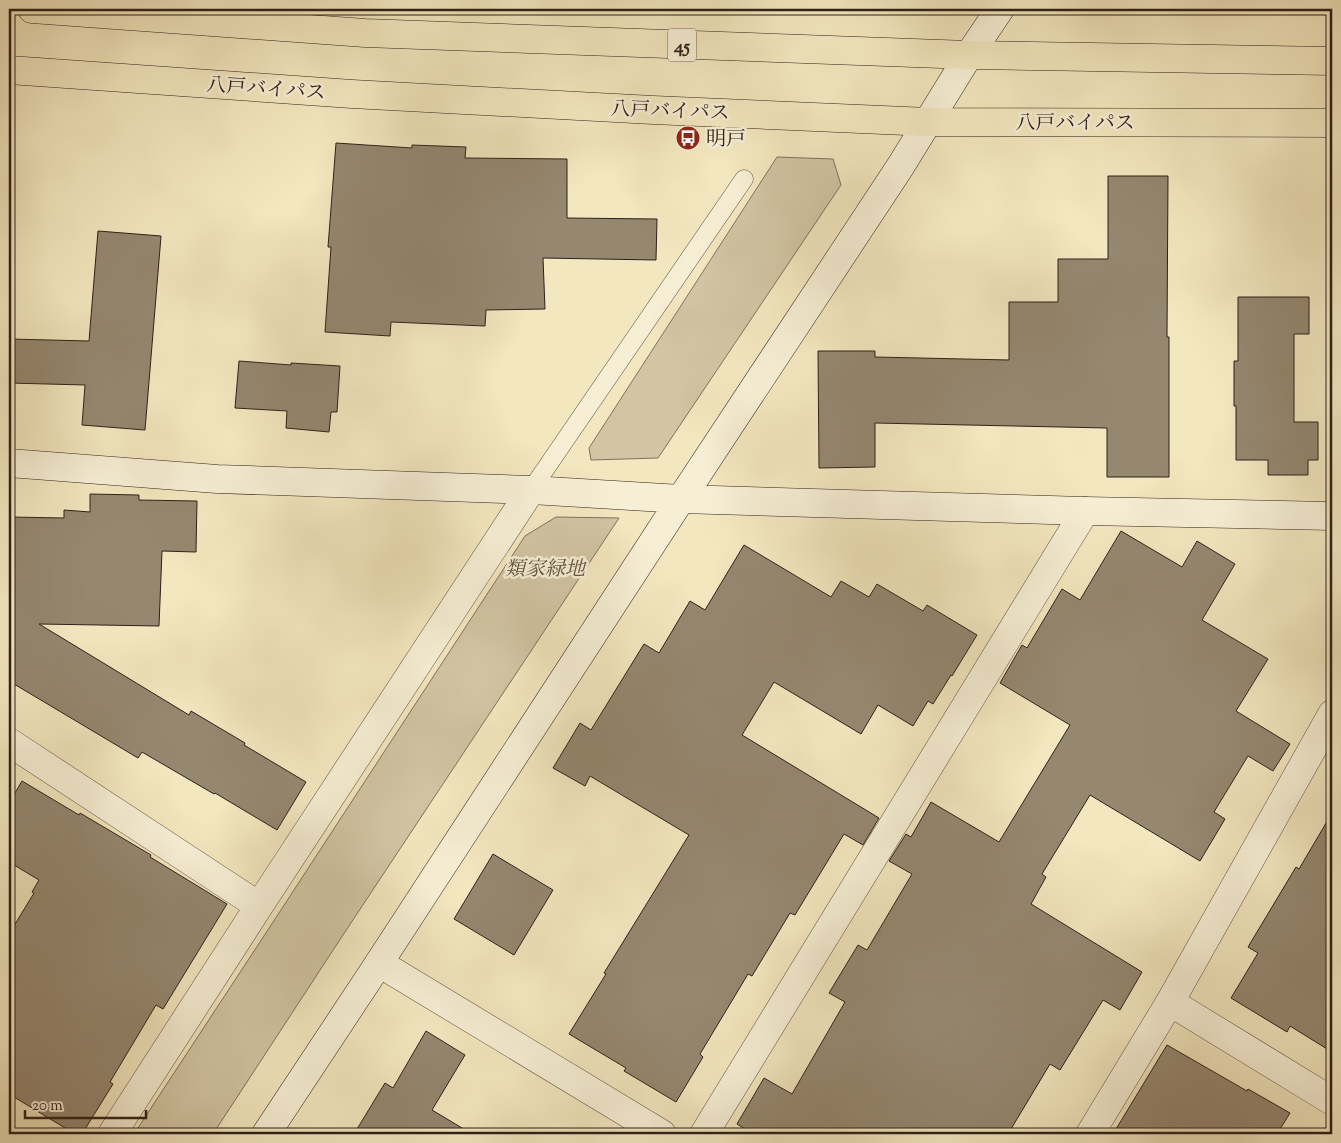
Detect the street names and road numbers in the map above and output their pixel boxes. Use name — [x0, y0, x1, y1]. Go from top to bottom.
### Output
road number: 45 — [668, 28, 696, 62]
street label: 八戸バイパス — [205, 72, 326, 109]
street label: 八戸バイパス — [610, 96, 730, 129]
street label: 八戸バイパス — [1015, 110, 1135, 139]

